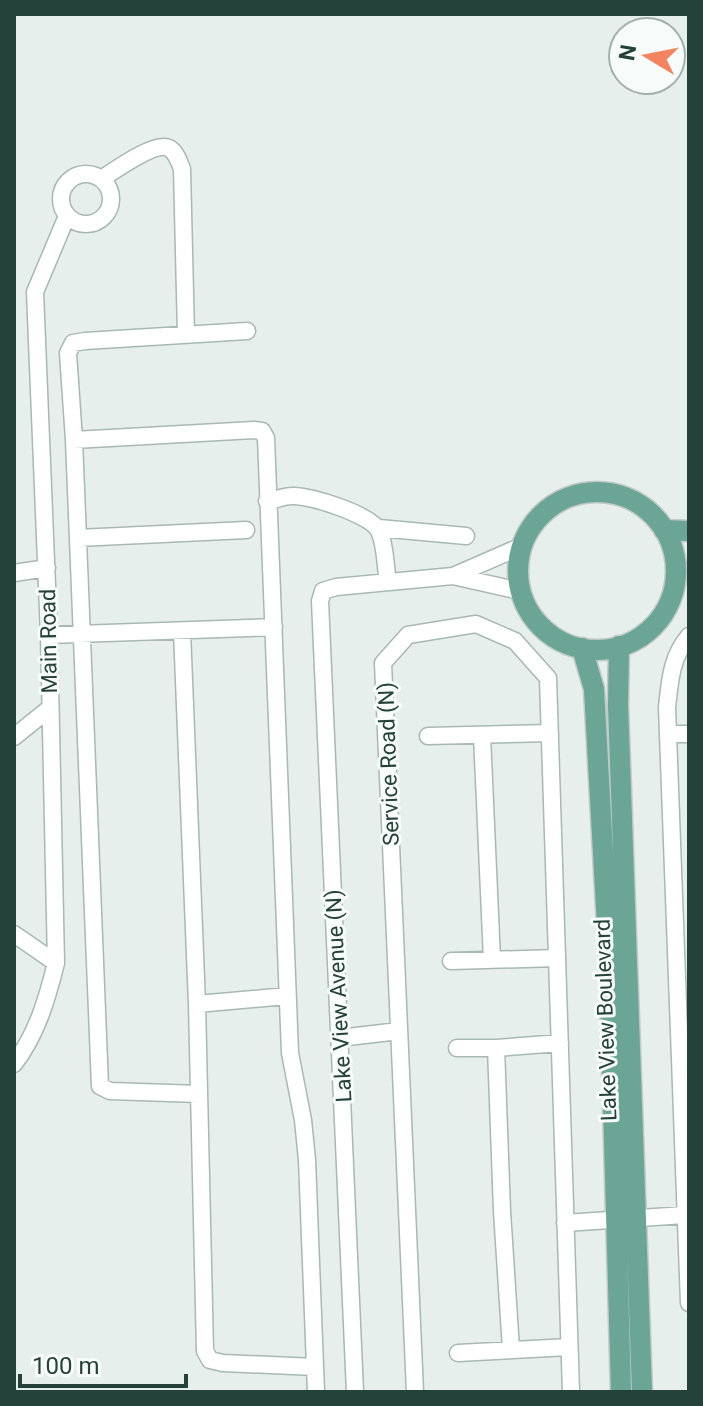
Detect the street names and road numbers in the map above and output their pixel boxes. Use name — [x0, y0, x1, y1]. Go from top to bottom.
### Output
street label: Main Road — [35, 588, 62, 694]
street label: Service Road (N) — [373, 682, 405, 846]
street label: Lake View Avenue (N) — [320, 889, 358, 1103]
street label: Lake View Boulevard — [589, 918, 622, 1121]

